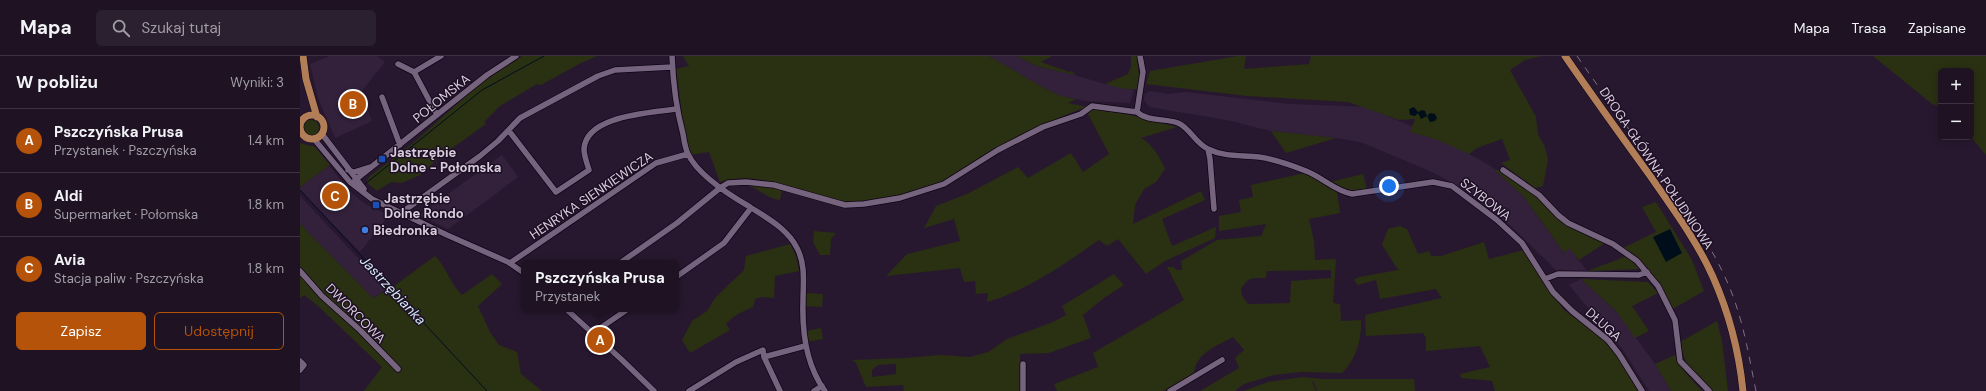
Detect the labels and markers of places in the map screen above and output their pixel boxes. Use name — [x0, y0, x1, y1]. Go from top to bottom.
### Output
pin: B — [340, 89, 366, 119]
place label: Jastrzębie Dolne - Połomska — [390, 144, 501, 176]
marker: Jastrzębie Dolne - Połomska — [377, 154, 387, 164]
pin: C — [322, 181, 348, 211]
place label: Jastrzębie Dolne Rondo — [384, 190, 464, 222]
marker: Jastrzębie Dolne Rondo — [371, 200, 381, 210]
place label: Biedronka — [373, 222, 437, 239]
marker: Biedronka — [360, 225, 370, 235]
pin: A — [587, 325, 613, 355]

